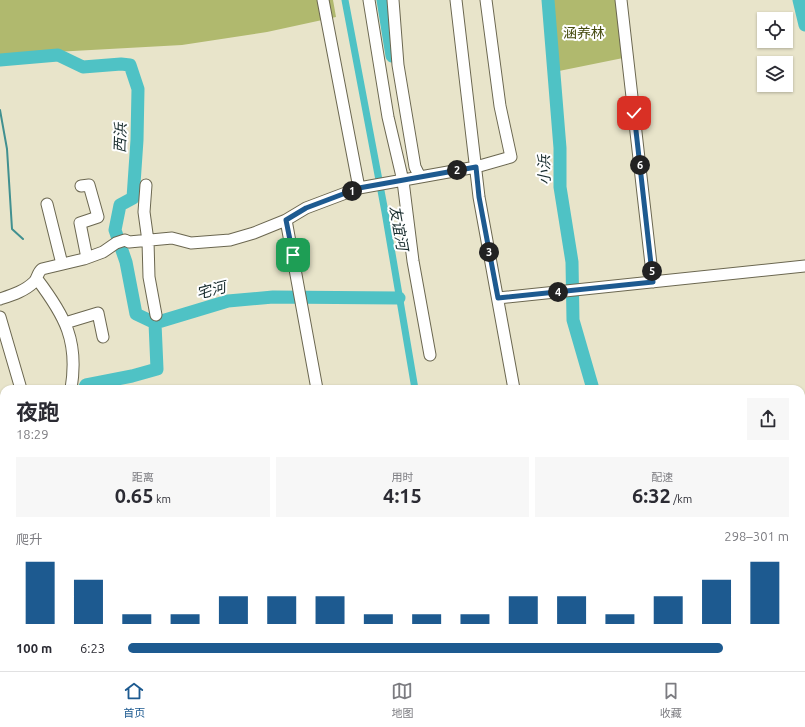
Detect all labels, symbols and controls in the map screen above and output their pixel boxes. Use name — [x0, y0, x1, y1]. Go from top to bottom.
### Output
map controls — [757, 12, 793, 92]
button: locate — [757, 12, 793, 48]
park label: 涵养林 — [563, 25, 605, 41]
button: layers — [757, 56, 793, 92]
pin — [617, 96, 651, 130]
icon: check — [623, 102, 645, 124]
water label: 西浜 — [111, 121, 129, 153]
water label: 小浜 — [535, 153, 553, 185]
pin: 6 — [630, 155, 650, 175]
text: 6 — [637, 159, 643, 171]
pin: 2 — [447, 160, 467, 180]
text: 2 — [454, 164, 460, 176]
pin: 1 — [342, 181, 362, 201]
text: 1 — [349, 185, 355, 197]
water label: 友谊河 — [387, 204, 412, 255]
pin — [276, 238, 310, 272]
pin: 3 — [479, 242, 499, 262]
icon: arrive — [282, 244, 304, 266]
text: 3 — [486, 246, 492, 258]
pin: 5 — [642, 261, 662, 281]
text: 5 — [649, 265, 655, 277]
water label: 宅河 — [194, 277, 231, 302]
pin: 4 — [548, 282, 568, 302]
text: 4 — [555, 286, 561, 298]
button: share — [747, 398, 789, 440]
text: 夜跑 — [16, 399, 60, 424]
text: 18:29 — [16, 427, 49, 441]
text: 距离 — [132, 471, 154, 483]
text: 用时 — [391, 471, 413, 483]
text: 配速 — [651, 471, 673, 483]
text: 0.65 — [115, 484, 153, 507]
text: 4:15 — [383, 484, 422, 507]
text: 6:32 — [632, 484, 671, 507]
text: km — [153, 493, 171, 505]
text: /km — [671, 493, 692, 505]
text: 298–301 m — [724, 529, 789, 543]
text: 爬升 — [16, 532, 42, 546]
text: 100 m — [16, 641, 52, 655]
text: 6:23 — [80, 641, 105, 655]
tab: 首页 — [123, 680, 145, 720]
tab: 地图 — [391, 680, 413, 720]
tab: 收藏 — [660, 680, 682, 720]

